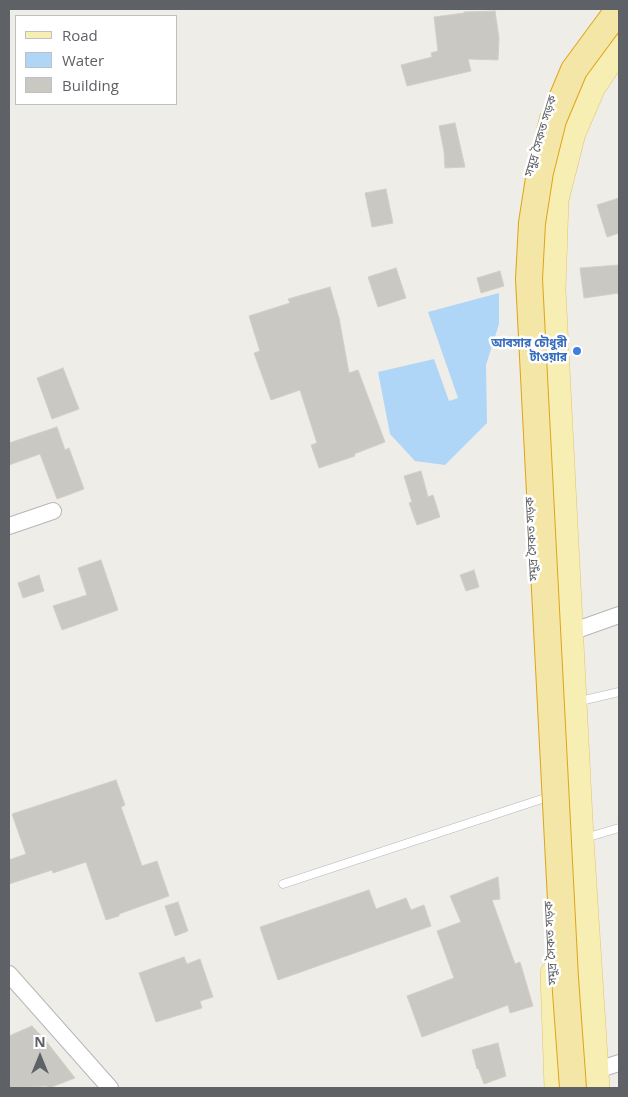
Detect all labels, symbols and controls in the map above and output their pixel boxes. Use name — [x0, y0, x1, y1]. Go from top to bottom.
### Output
legend — [15, 15, 178, 105]
text: Road — [62, 25, 98, 45]
text: Water — [62, 50, 104, 70]
text: Building — [62, 75, 119, 95]
street label: সমুদ্র সৈকত সড়ক — [522, 94, 560, 178]
place label: আবসার চৌধুরী টাওয়ার — [491, 337, 567, 365]
marker: আবসার চৌধুরী টাওয়ার — [571, 345, 583, 357]
street label: সমুদ্র সৈকত সড়ক — [523, 497, 541, 581]
street label: সমুদ্র সৈকত সড়ক — [542, 901, 560, 985]
north arrow — [15, 1032, 65, 1082]
text: N — [34, 1032, 46, 1051]

